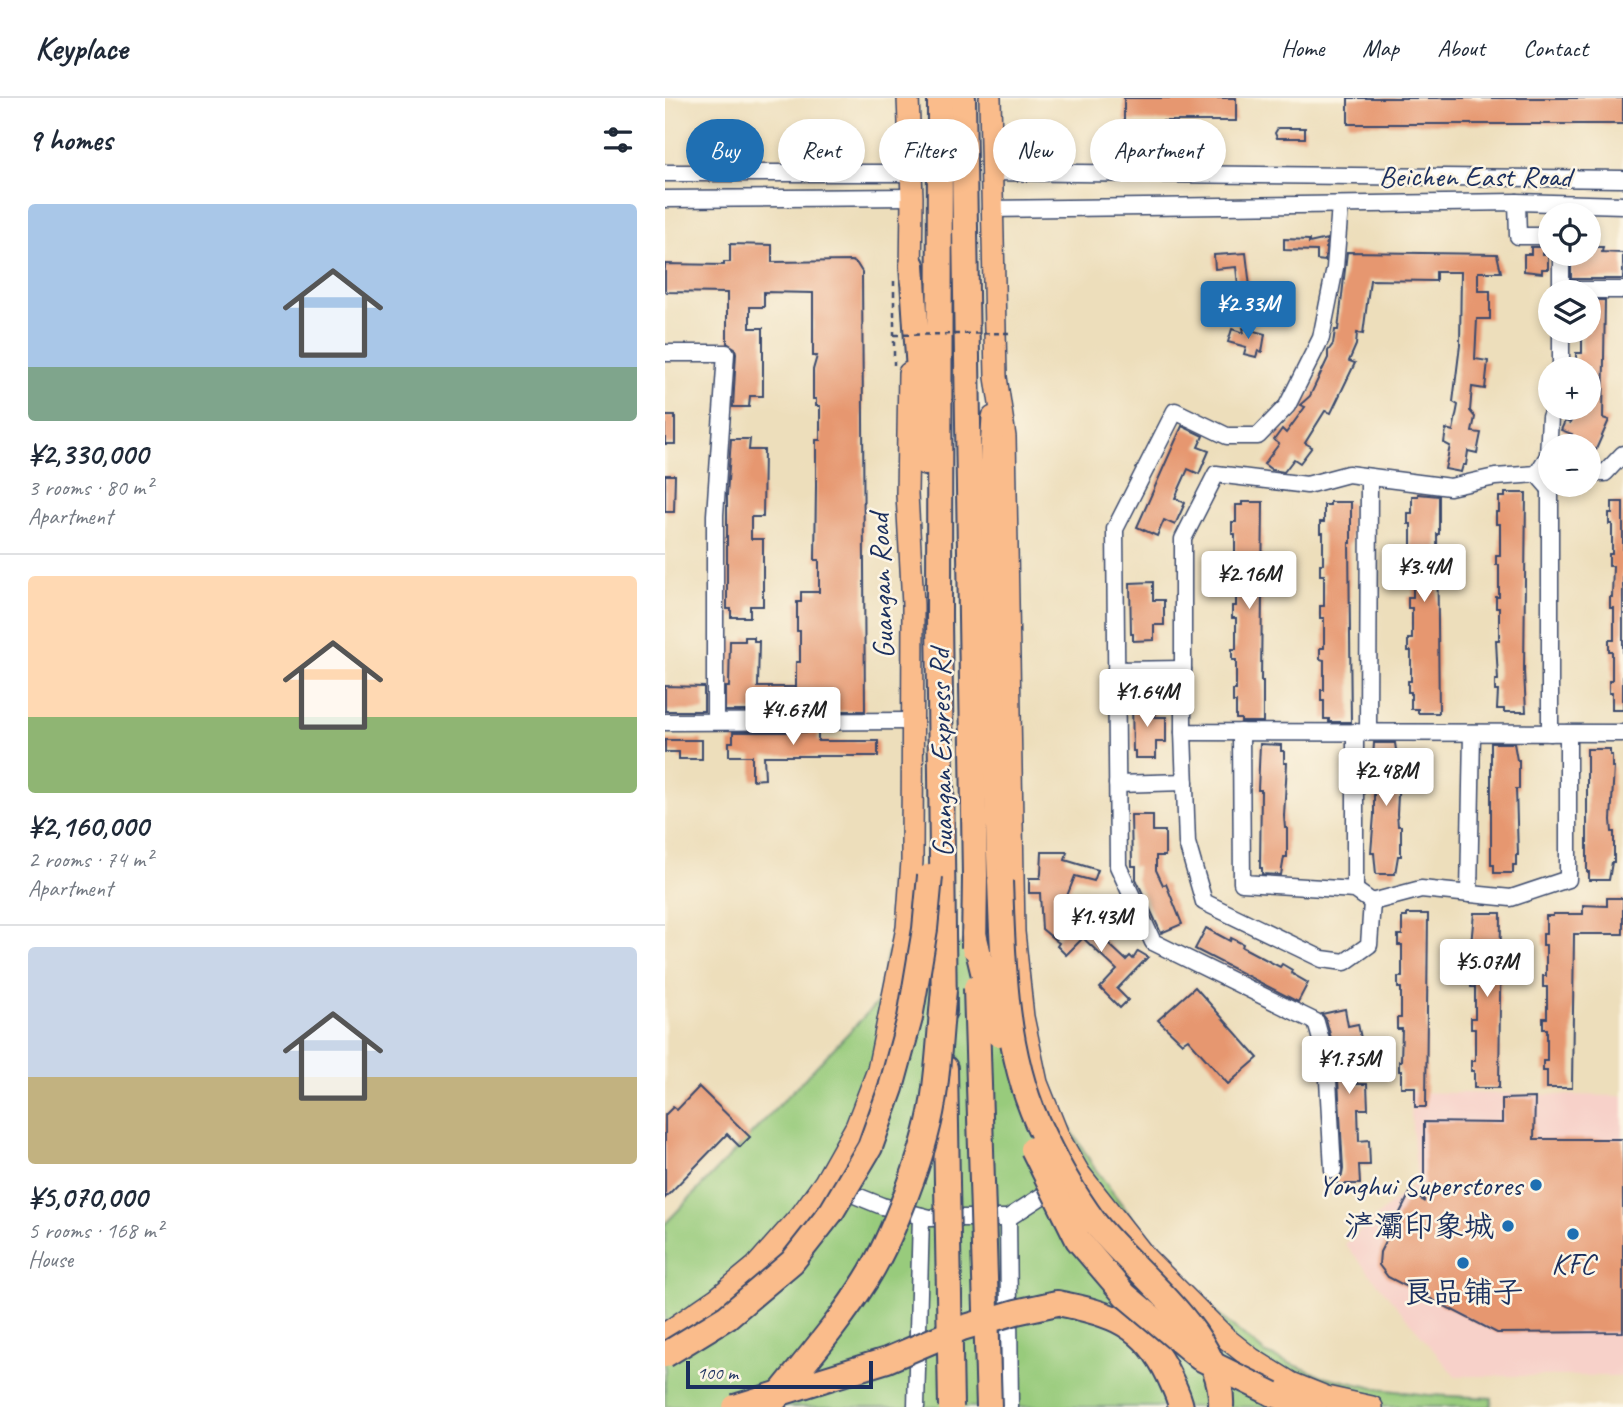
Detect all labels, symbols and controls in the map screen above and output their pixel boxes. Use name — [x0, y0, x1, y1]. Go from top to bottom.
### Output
text: Keyplace — [35, 27, 128, 69]
text: Home — [1281, 33, 1324, 63]
text: Map — [1362, 33, 1399, 63]
text: About — [1437, 33, 1485, 63]
text: Contact — [1523, 33, 1588, 63]
chip: Buy — [686, 119, 764, 182]
chip: Rent — [778, 119, 865, 182]
chip: Filters — [879, 119, 979, 182]
chip: New — [993, 119, 1076, 182]
chip: Apartment — [1090, 119, 1226, 182]
text: 9 homes — [28, 121, 112, 159]
icon: filters — [599, 121, 637, 159]
street label: Beichen East Road — [1379, 157, 1576, 195]
map controls — [1538, 203, 1601, 497]
button: locate — [1538, 203, 1601, 266]
icon: home — [270, 250, 396, 376]
button: layers — [1538, 280, 1601, 343]
pin: ¥2.33M — [1191, 282, 1305, 341]
text: ¥2.33M — [1217, 289, 1279, 318]
button: + — [1538, 357, 1601, 420]
button: − — [1538, 434, 1601, 497]
text: ¥2,330,000 — [28, 435, 148, 473]
text: 3 rooms · 80 m² — [28, 473, 152, 502]
text: Apartment — [28, 502, 113, 531]
street label: Guangan Road — [859, 509, 903, 659]
pin: ¥3.4M — [1375, 545, 1473, 604]
pin: ¥2.16M — [1192, 552, 1306, 611]
text: ¥3.4M — [1398, 552, 1450, 581]
text: ¥2.16M — [1217, 559, 1281, 588]
icon: home — [270, 622, 396, 748]
street label: Guangan Express Rd — [920, 644, 962, 858]
pin: ¥1.64M — [1090, 670, 1204, 729]
text: ¥1.64M — [1115, 677, 1179, 706]
pin: ¥4.67M — [736, 688, 850, 747]
text: ¥4.67M — [761, 695, 825, 724]
pin: ¥2.48M — [1329, 748, 1443, 808]
text: ¥2.48M — [1355, 756, 1417, 785]
text: ¥2,160,000 — [28, 807, 149, 845]
text: 2 rooms · 74 m² — [28, 845, 152, 874]
text: Apartment — [28, 874, 113, 903]
pin: ¥1.43M — [1044, 894, 1158, 954]
text: ¥1.43M — [1070, 902, 1132, 931]
pin: ¥5.07M — [1430, 940, 1544, 999]
text: ¥5.07M — [1456, 947, 1518, 976]
icon: home — [270, 993, 396, 1119]
pin: ¥1.75M — [1292, 1037, 1406, 1096]
text: ¥1.75M — [1318, 1044, 1380, 1073]
place label: Yonghui Superstores — [1318, 1166, 1525, 1204]
marker: Yonghui Superstores — [1528, 1177, 1544, 1193]
text: ¥5,070,000 — [28, 1178, 147, 1216]
place label: 浐灞印象城 — [1344, 1207, 1494, 1245]
text: 5 rooms · 168 m² — [28, 1216, 163, 1245]
marker: 浐灞印象城 — [1500, 1218, 1516, 1234]
marker: KFC — [1565, 1226, 1581, 1242]
place label: KFC — [1551, 1244, 1598, 1282]
text: House — [28, 1245, 73, 1274]
marker: 良品铺子 — [1455, 1255, 1471, 1271]
place label: 良品铺子 — [1403, 1273, 1523, 1311]
scale bar — [686, 1358, 873, 1390]
text: 100 m — [697, 1361, 738, 1385]

